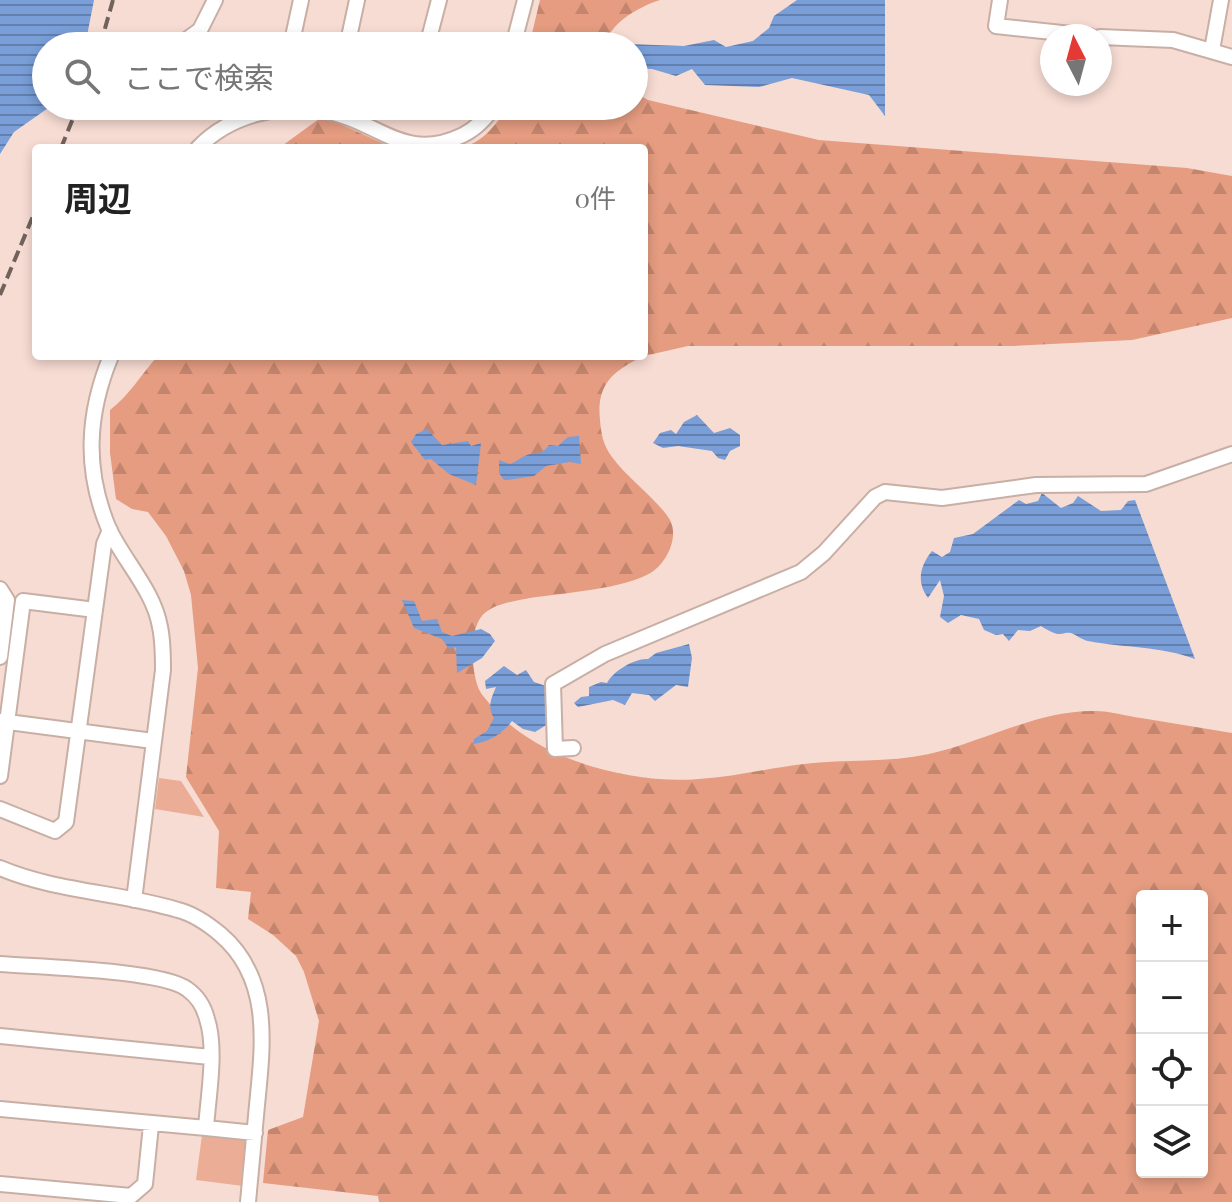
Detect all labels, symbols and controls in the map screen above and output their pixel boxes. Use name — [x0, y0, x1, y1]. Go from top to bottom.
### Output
north arrow — [1040, 24, 1112, 96]
search box — [32, 32, 648, 120]
icon: search — [60, 54, 104, 98]
text: ここで検索 — [124, 57, 274, 97]
text: 周辺 — [64, 174, 132, 220]
text: 0件 — [574, 180, 616, 215]
map controls — [1136, 890, 1208, 1178]
button: + — [1136, 890, 1208, 962]
button: − — [1136, 962, 1208, 1034]
button: locate — [1136, 1034, 1208, 1106]
button: layers — [1136, 1106, 1208, 1178]

